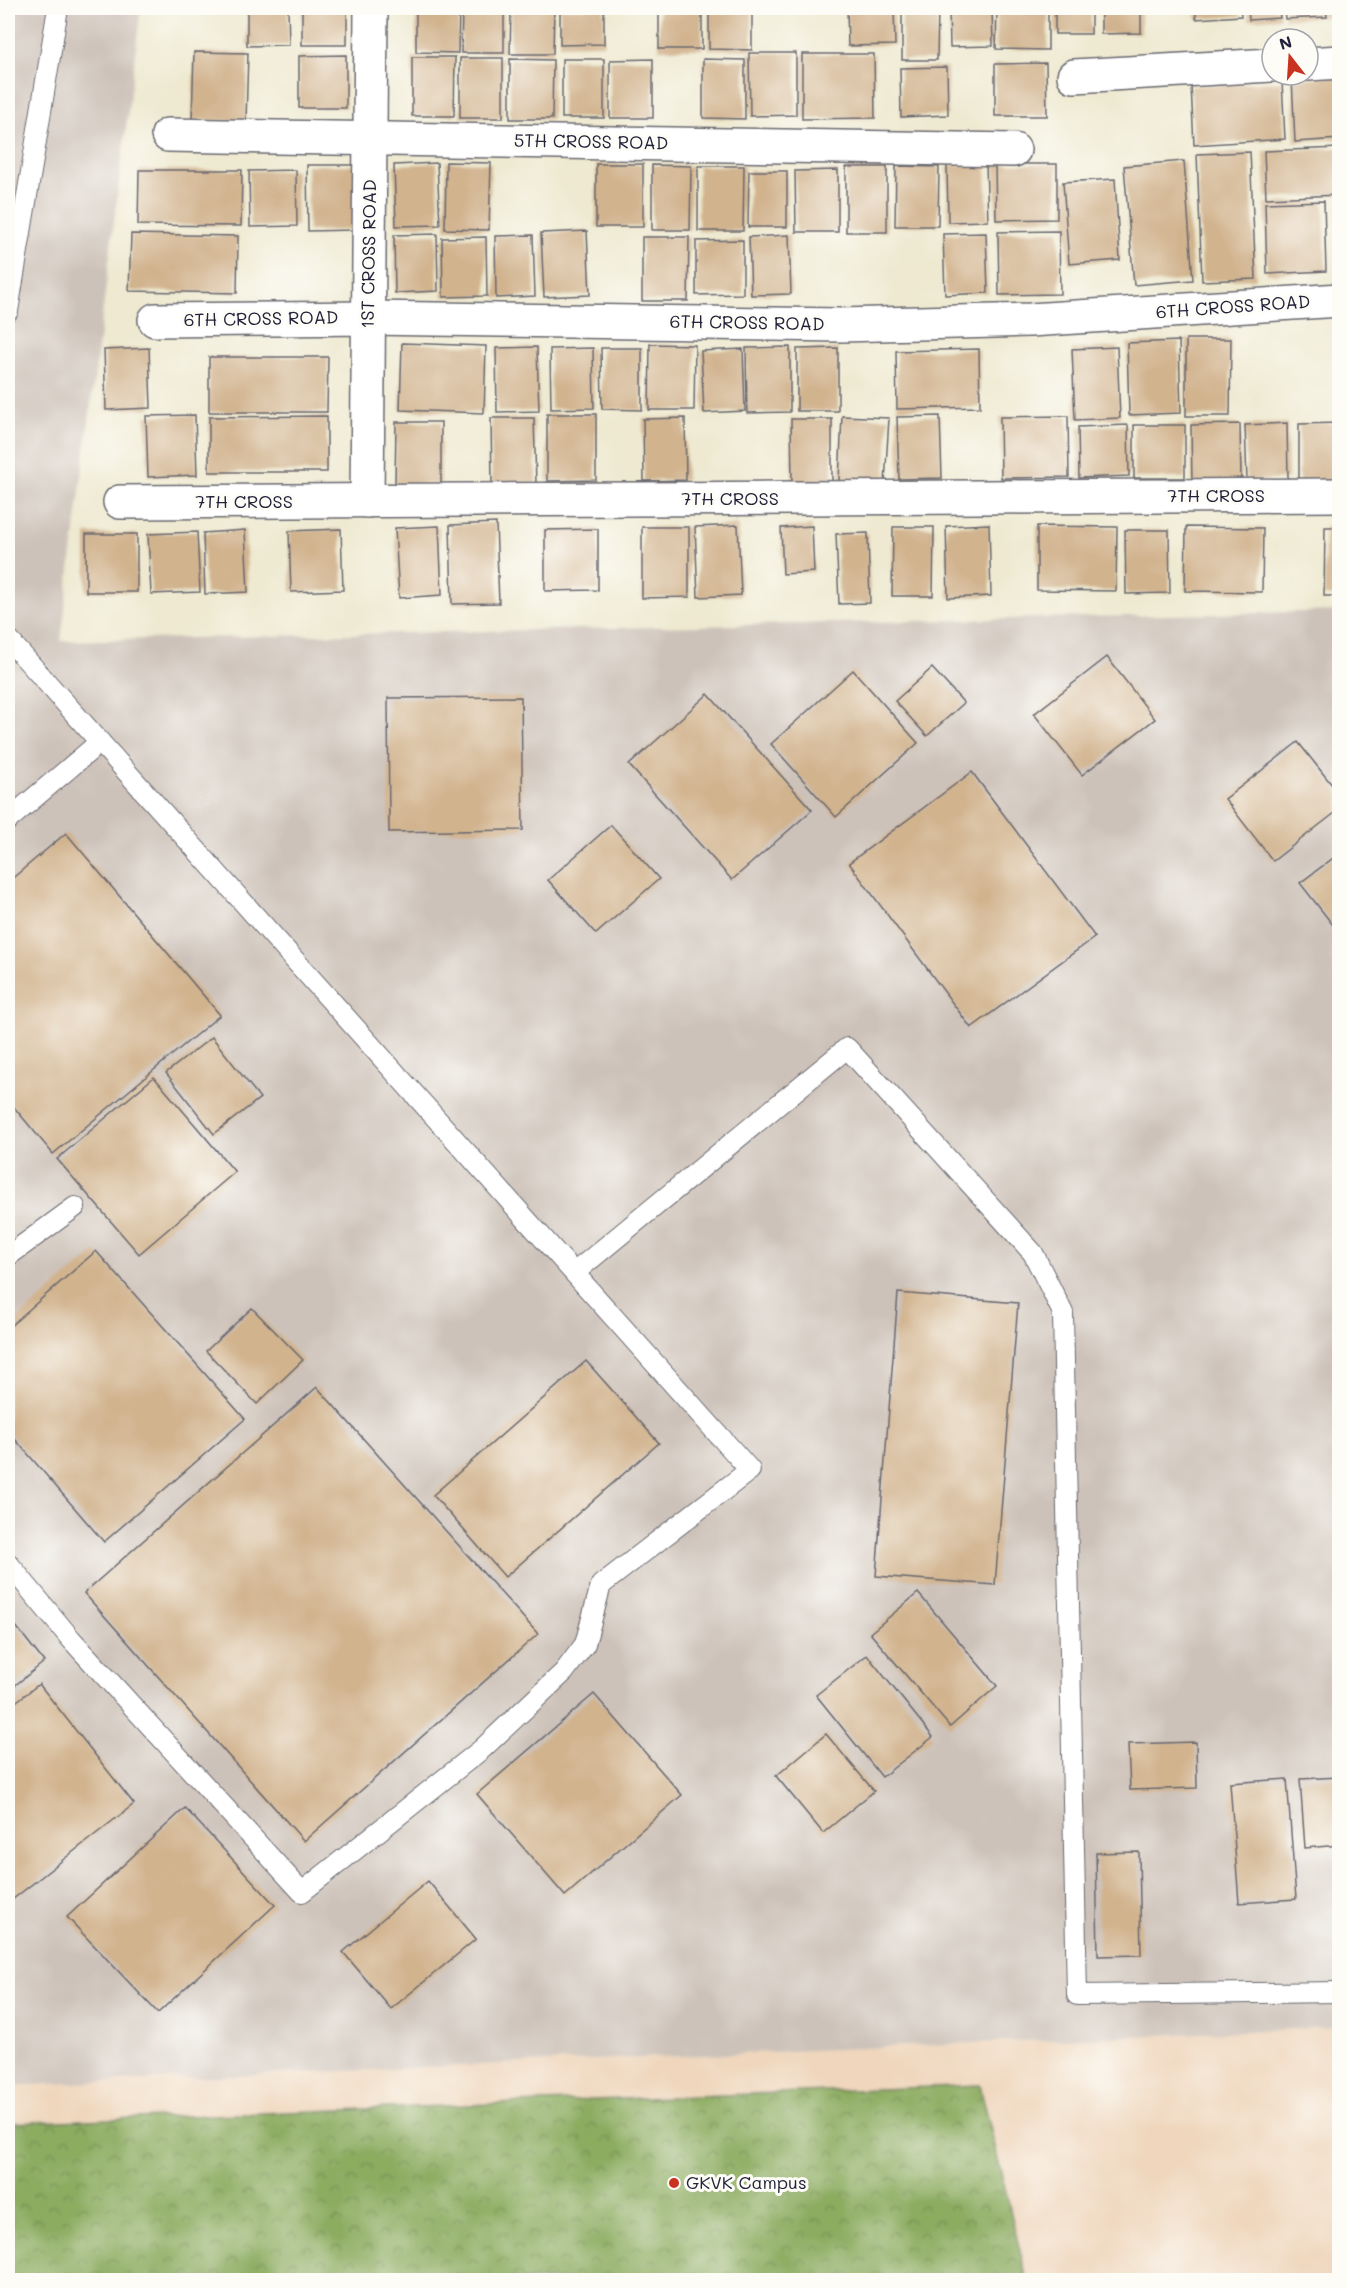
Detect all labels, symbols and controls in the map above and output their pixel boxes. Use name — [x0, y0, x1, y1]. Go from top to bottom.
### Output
north arrow — [1260, 27, 1320, 87]
text: N — [1277, 30, 1294, 54]
street label: 5TH CROSS ROAD — [514, 128, 668, 154]
street label: 1ST CROSS ROAD — [355, 179, 381, 329]
street label: 6TH CROSS ROAD — [1155, 289, 1311, 323]
street label: 6TH CROSS ROAD — [183, 305, 339, 331]
street label: 6TH CROSS ROAD — [669, 309, 825, 335]
street label: 7TH CROSS — [1167, 483, 1265, 507]
street label: 7TH CROSS — [681, 486, 779, 510]
street label: 7TH CROSS — [195, 489, 293, 513]
place label: GKVK Campus — [686, 2170, 807, 2194]
marker: GKVK Campus — [667, 2176, 681, 2190]

